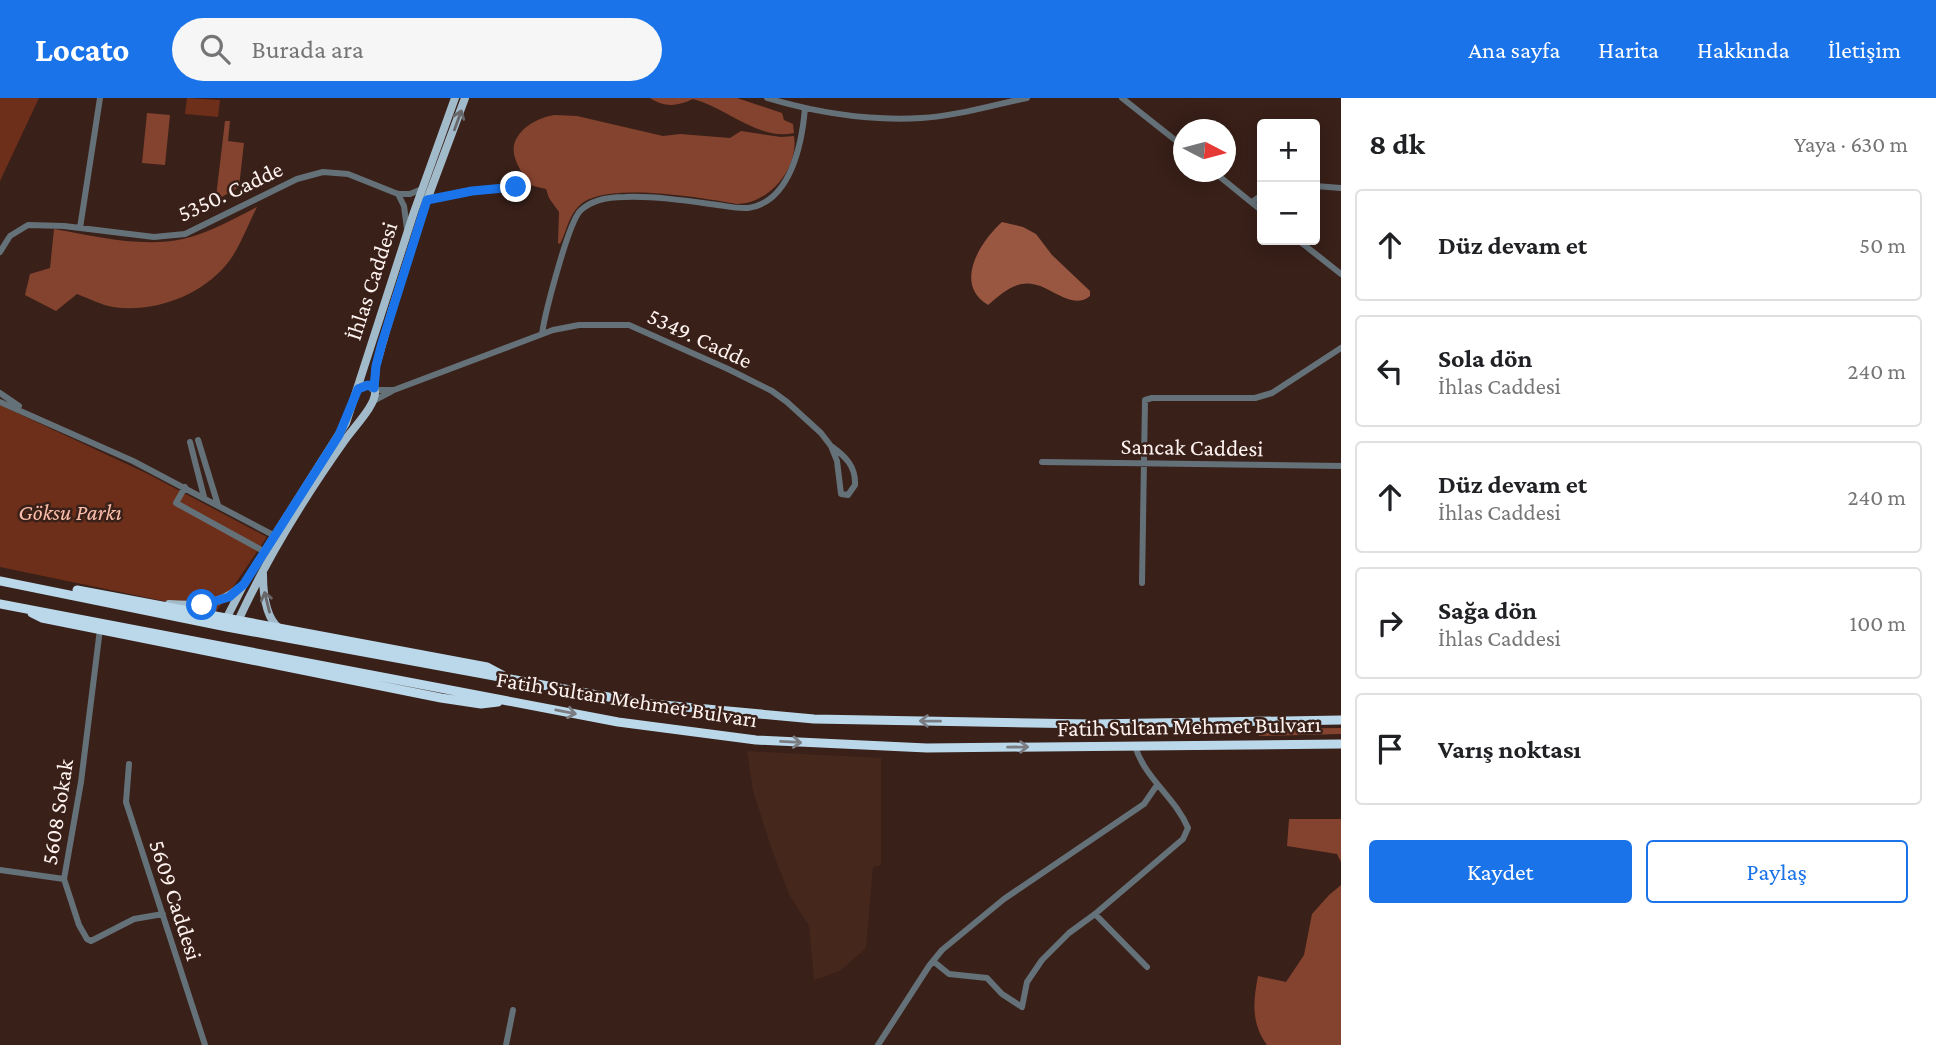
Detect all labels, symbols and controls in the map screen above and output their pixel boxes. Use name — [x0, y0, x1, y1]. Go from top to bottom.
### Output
search box — [172, 18, 662, 81]
icon: search — [196, 30, 234, 68]
text: Locato — [35, 31, 130, 68]
text: Burada ara — [252, 35, 364, 64]
text: Ana sayfa — [1468, 36, 1560, 63]
text: Harita — [1598, 36, 1659, 63]
text: Hakkında — [1697, 36, 1790, 63]
text: İletişim — [1828, 36, 1901, 63]
one-way arrow — [452, 110, 465, 131]
north arrow — [1173, 119, 1236, 182]
map controls — [1257, 119, 1320, 245]
button: + — [1257, 119, 1320, 182]
text: 8 dk — [1369, 127, 1425, 160]
text: Yaya · 630 m — [1794, 131, 1908, 157]
street label: 5350. Cadde — [173, 155, 287, 227]
route end — [500, 171, 531, 202]
button: − — [1257, 182, 1320, 245]
street label: İhlas Caddesi — [340, 219, 402, 343]
icon: ahead — [1371, 226, 1409, 264]
text: Düz devam et — [1438, 231, 1587, 260]
text: 50 m — [1859, 232, 1906, 258]
street label: 5349. Cadde — [644, 303, 756, 373]
text: Sola dön — [1438, 344, 1532, 373]
icon: left — [1371, 352, 1409, 390]
text: 240 m — [1847, 358, 1906, 384]
text: İhlas Caddesi — [1438, 373, 1561, 399]
street label: Sancak Caddesi — [1120, 433, 1264, 461]
text: Düz devam et — [1438, 470, 1587, 499]
icon: ahead — [1371, 478, 1409, 516]
text: 240 m — [1847, 484, 1906, 510]
park label: Göksu Parkı — [18, 499, 122, 525]
text: İhlas Caddesi — [1438, 499, 1561, 525]
route start — [186, 589, 217, 620]
one-way arrow — [260, 591, 273, 614]
text: Sağa dön — [1438, 596, 1537, 625]
icon: right — [1371, 604, 1409, 642]
text: 100 m — [1850, 610, 1906, 636]
text: İhlas Caddesi — [1438, 625, 1561, 651]
street label: Fatih Sultan Mehmet Bulvarı — [495, 666, 759, 732]
one-way arrow — [554, 706, 576, 720]
street label: Fatih Sultan Mehmet Bulvarı — [1057, 711, 1321, 741]
one-way arrow — [919, 714, 942, 728]
icon: arrive — [1371, 730, 1409, 768]
one-way arrow — [779, 735, 802, 748]
text: Varış noktası — [1438, 735, 1581, 764]
one-way arrow — [1006, 741, 1029, 754]
street label: 5608 Sokak — [36, 757, 78, 867]
street label: 5609 Caddesi — [144, 837, 208, 963]
button: Kaydet — [1369, 840, 1632, 903]
button: Paylaş — [1646, 840, 1908, 903]

